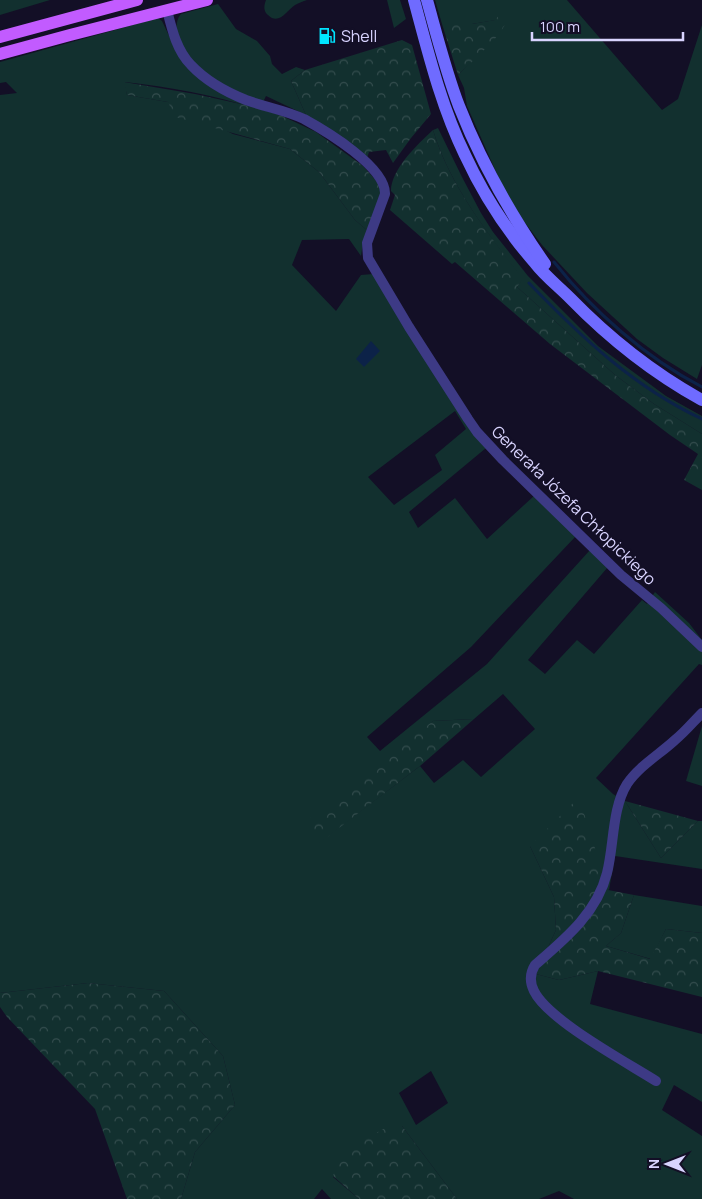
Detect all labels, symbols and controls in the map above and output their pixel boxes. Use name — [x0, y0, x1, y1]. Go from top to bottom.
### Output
scale bar — [532, 10, 683, 42]
text: 100 m — [540, 16, 580, 37]
place label: Shell — [341, 25, 377, 47]
fuel station icon: Shell — [317, 26, 337, 46]
street label: Generała Józefa Chłopickiego — [487, 420, 661, 590]
north arrow — [642, 1139, 692, 1189]
text: N — [644, 1159, 663, 1169]

